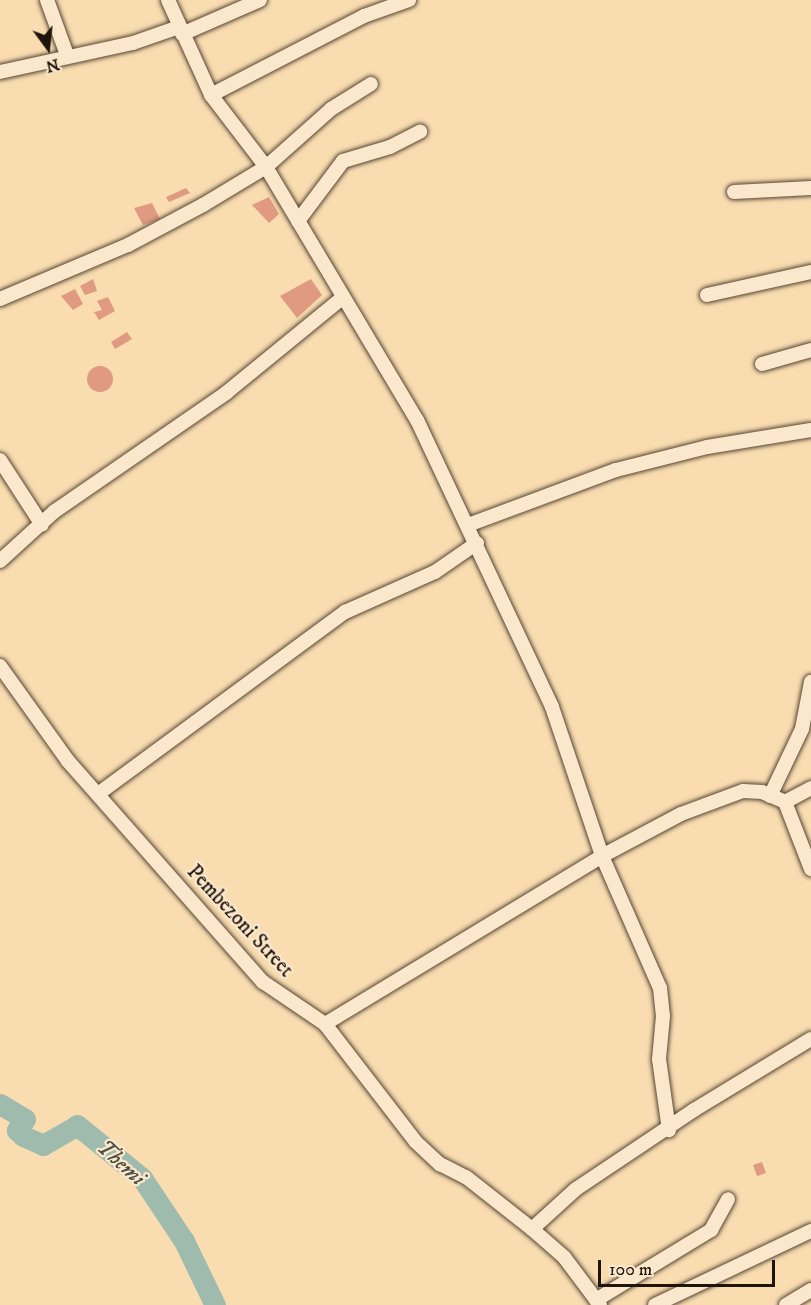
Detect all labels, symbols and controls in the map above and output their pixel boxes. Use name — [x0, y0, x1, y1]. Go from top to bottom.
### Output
north arrow — [18, 18, 78, 78]
text: N — [44, 54, 62, 77]
street label: Pembezoni Street — [181, 859, 299, 983]
water label: Themi — [91, 1135, 151, 1191]
scale bar — [601, 1248, 778, 1286]
text: 100 m — [609, 1259, 652, 1281]

